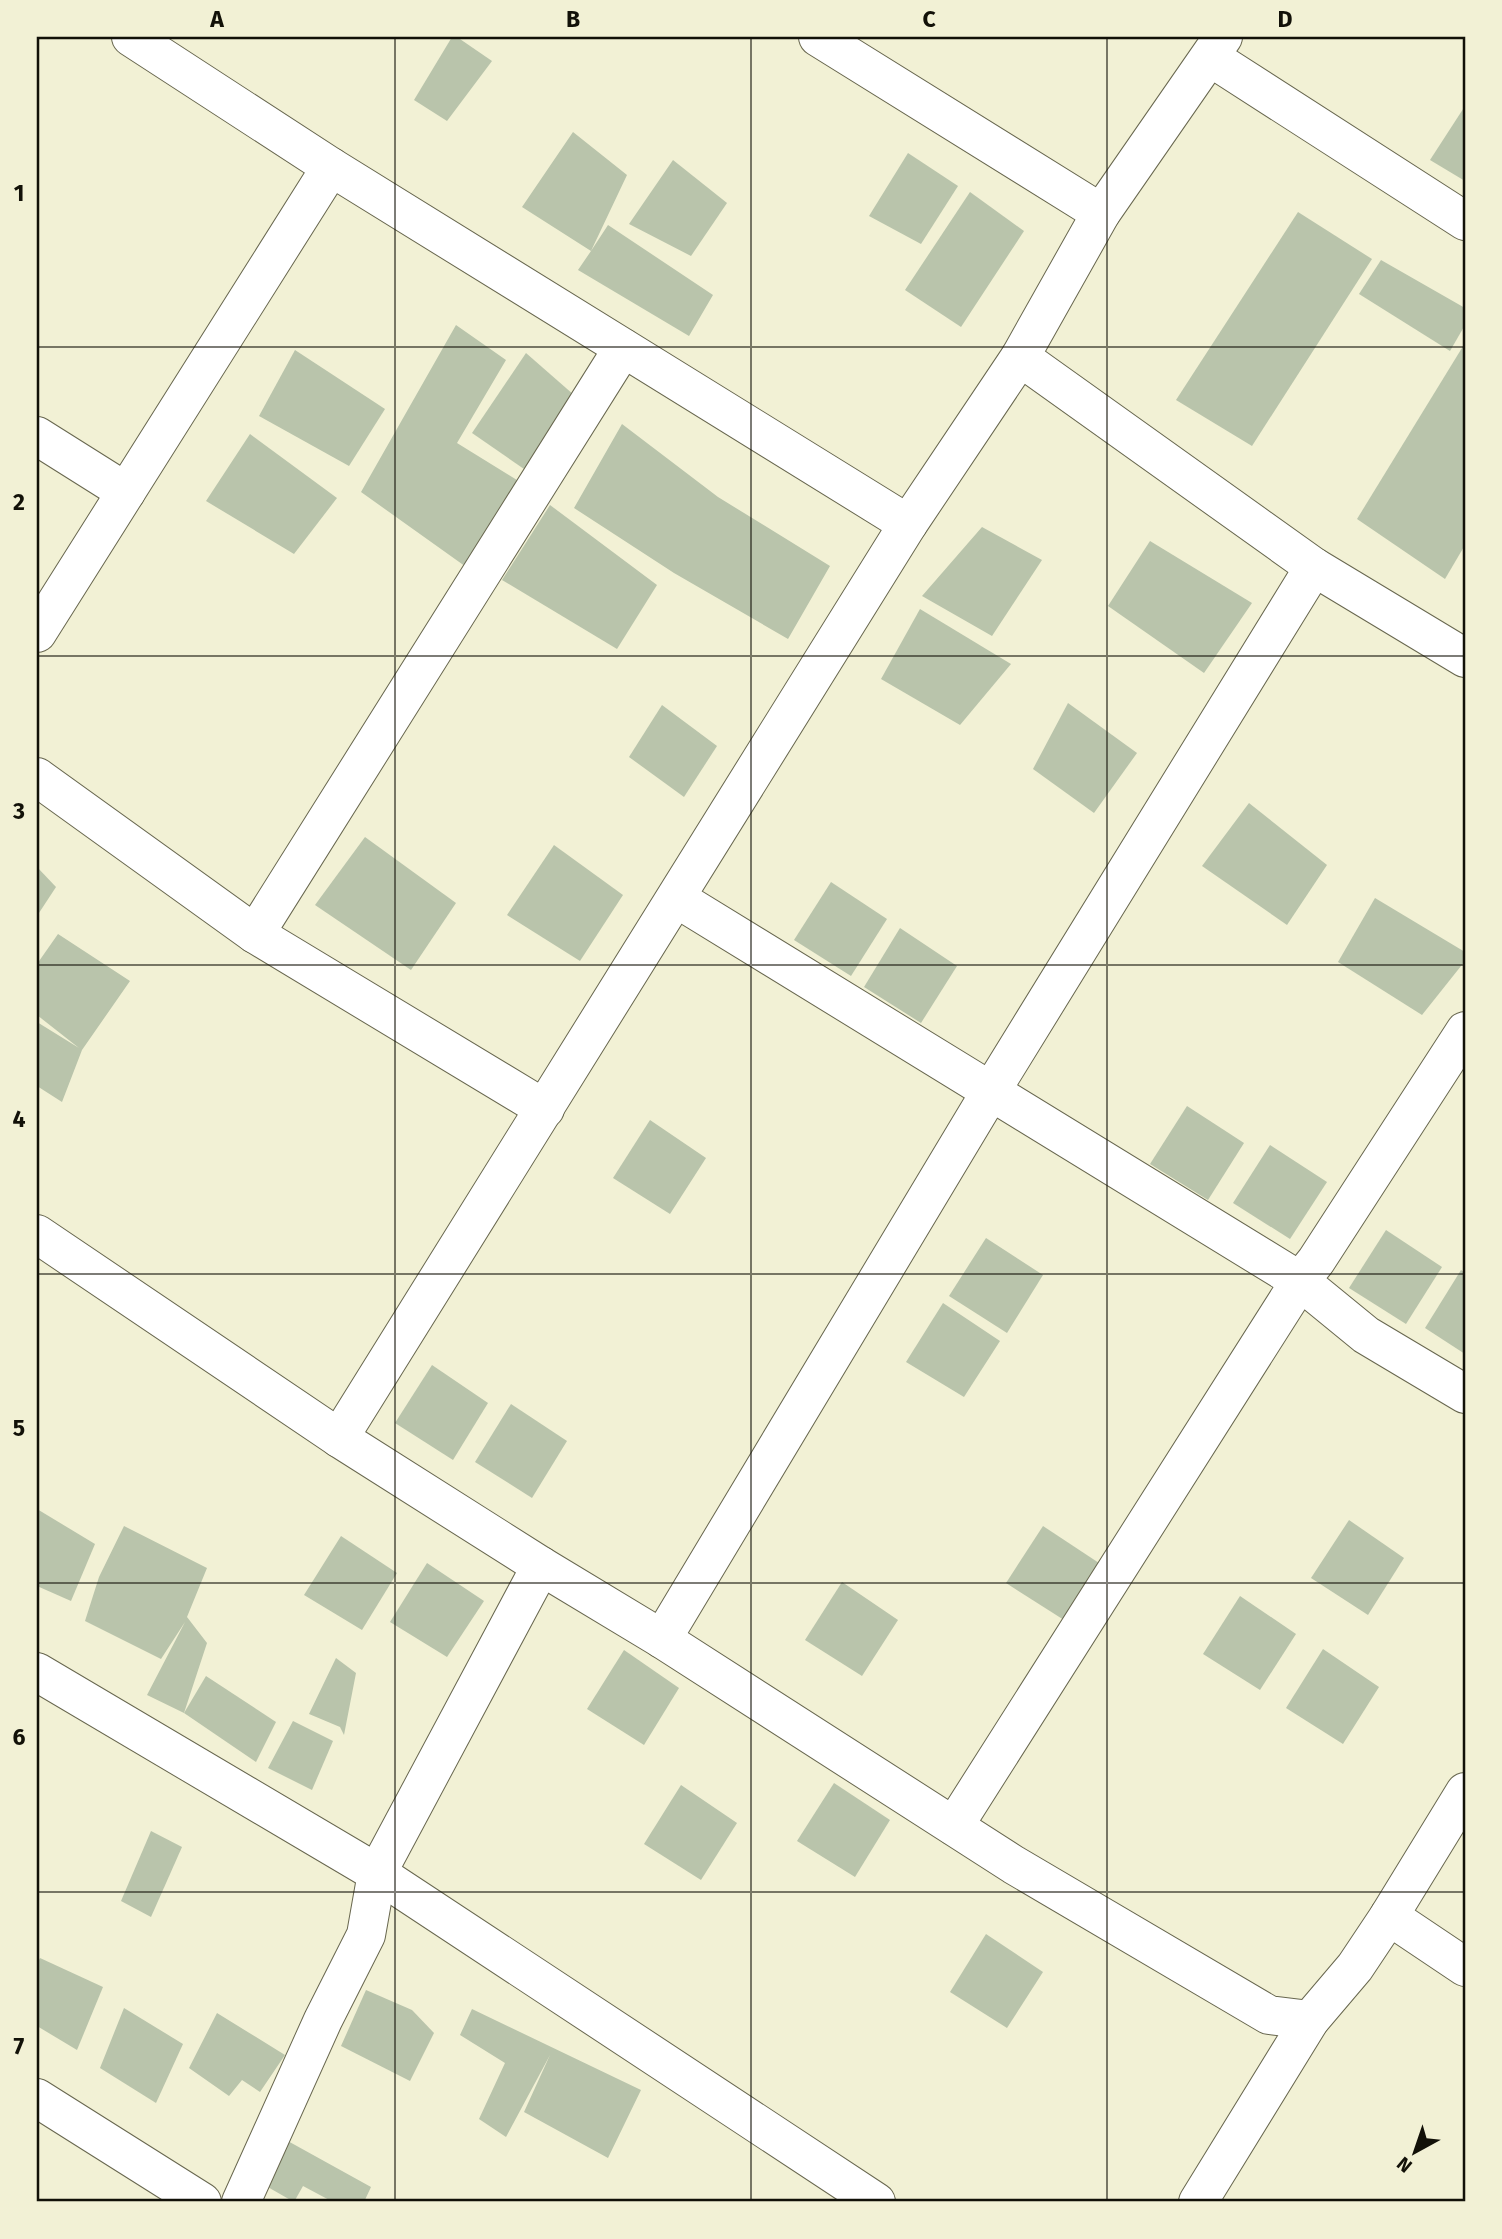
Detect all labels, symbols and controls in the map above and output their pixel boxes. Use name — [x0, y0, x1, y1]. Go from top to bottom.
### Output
text: A — [209, 5, 224, 33]
text: B — [566, 5, 580, 33]
text: C — [922, 5, 936, 33]
text: D — [1278, 5, 1293, 33]
text: 1 — [14, 179, 24, 207]
text: 2 — [13, 488, 25, 516]
text: 3 — [12, 797, 25, 825]
text: 4 — [13, 1105, 26, 1133]
text: 5 — [13, 1414, 25, 1442]
text: 6 — [13, 1723, 26, 1751]
text: 7 — [14, 2032, 25, 2060]
north arrow — [1380, 2116, 1450, 2186]
text: N — [1392, 2152, 1417, 2178]

